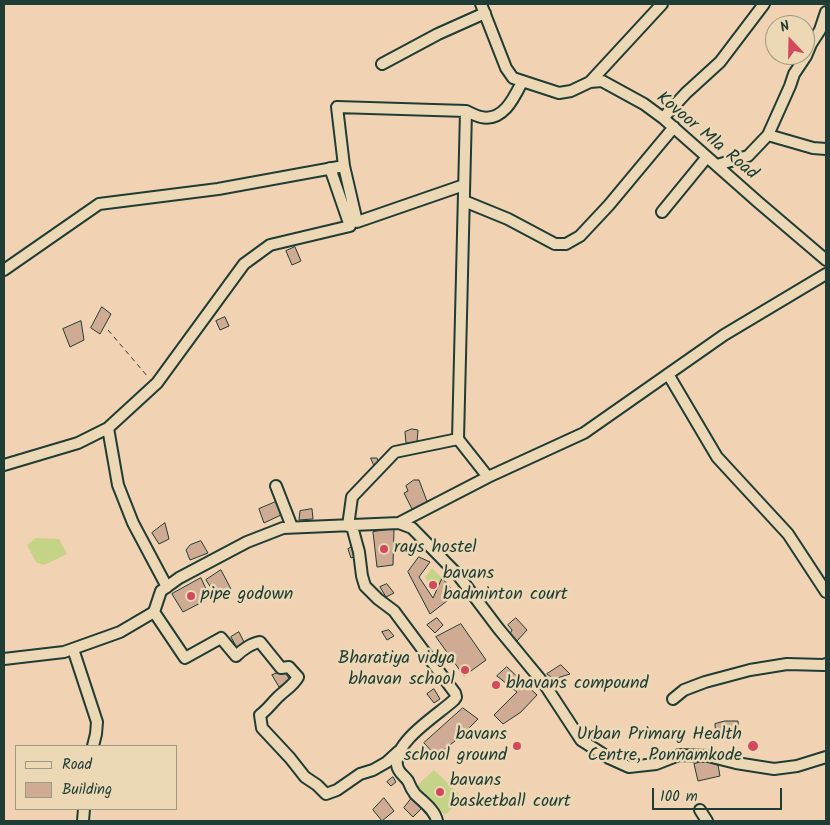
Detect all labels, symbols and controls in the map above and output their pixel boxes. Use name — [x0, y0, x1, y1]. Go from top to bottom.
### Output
north arrow — [765, 15, 815, 65]
text: N — [777, 15, 793, 39]
street label: Kovoor Mla Road — [651, 88, 761, 186]
place label: rays hostel — [394, 538, 477, 560]
marker: rays hostel — [378, 543, 390, 555]
place label: bavans badminton court — [443, 564, 568, 606]
marker: bavans badminton court — [427, 579, 439, 591]
place label: pipe godown — [201, 585, 293, 607]
marker: pipe godown — [185, 590, 197, 602]
place label: Bharatiya vidya bhavan school — [338, 649, 455, 692]
marker: Bharatiya vidya bhavan school — [459, 664, 471, 676]
place label: bhavans compound — [506, 674, 649, 696]
marker: bhavans compound — [490, 679, 502, 691]
place label: bavans school ground — [404, 725, 507, 768]
place label: Urban Primary Health Centre, Ponnamkode — [577, 725, 742, 768]
marker: Urban Primary Health Centre, Ponnamkode — [746, 739, 760, 753]
marker: bavans school ground — [511, 740, 523, 752]
legend — [15, 745, 178, 810]
text: Road — [62, 753, 92, 777]
place label: bavans basketball court — [450, 771, 571, 814]
text: Building — [62, 778, 112, 802]
scale bar — [655, 778, 785, 810]
text: 100 m — [660, 785, 698, 809]
marker: bavans basketball court — [434, 786, 446, 798]

